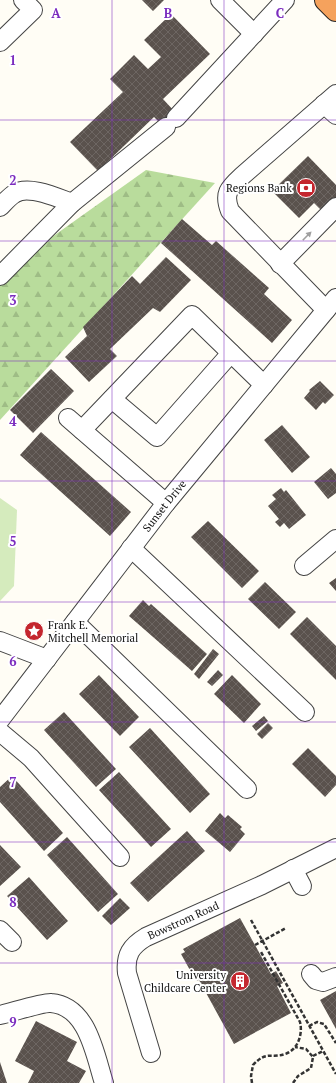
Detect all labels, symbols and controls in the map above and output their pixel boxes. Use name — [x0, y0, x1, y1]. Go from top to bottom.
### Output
text: A — [51, 4, 61, 22]
text: B — [164, 4, 172, 22]
text: C — [276, 4, 284, 22]
text: 1 — [9, 51, 17, 69]
text: 2 — [9, 171, 17, 189]
bank icon: Regions Bank — [295, 177, 317, 199]
place label: Regions Bank — [226, 181, 292, 195]
one-way arrow — [302, 231, 312, 241]
text: 3 — [9, 291, 17, 309]
text: 4 — [9, 412, 17, 430]
street label: Sunset Drive — [140, 477, 189, 534]
text: 5 — [9, 532, 17, 550]
place label: Frank E. Mitchell Memorial — [48, 618, 138, 645]
place icon: Frank E. Mitchell Memorial — [23, 620, 45, 642]
text: 6 — [9, 652, 17, 670]
text: 7 — [9, 773, 17, 791]
text: 8 — [9, 893, 17, 911]
street label: Bowstrom Road — [145, 898, 221, 942]
place label: University Childcare Center — [144, 968, 227, 995]
building icon: University Childcare Center — [229, 970, 251, 992]
text: 9 — [9, 1013, 17, 1031]

